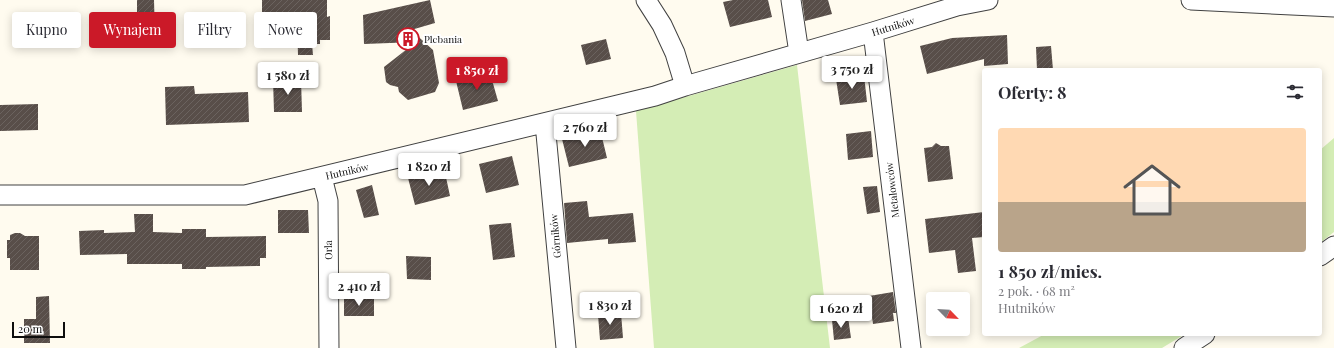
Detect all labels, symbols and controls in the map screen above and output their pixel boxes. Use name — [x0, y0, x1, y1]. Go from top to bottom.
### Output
chip: Kupno — [12, 12, 81, 48]
chip: Wynajem — [89, 12, 176, 48]
chip: Filtry — [184, 12, 246, 48]
chip: Nowe — [254, 12, 317, 48]
street label: Hutników — [870, 13, 916, 39]
building icon: Plebania — [395, 26, 421, 52]
place label: Plebania — [424, 32, 462, 46]
pin: 3 750 zł — [811, 56, 893, 90]
pin: 1 850 zł — [436, 57, 518, 91]
text: 3 750 zł — [831, 60, 873, 77]
text: 1 850 zł — [456, 61, 498, 78]
pin: 1 580 zł — [247, 62, 329, 96]
text: 1 580 zł — [267, 66, 309, 83]
text: Oferty: 8 — [998, 81, 1067, 103]
icon: filters — [1284, 81, 1306, 103]
pin: 2 760 zł — [544, 114, 626, 148]
text: 2 760 zł — [563, 118, 607, 135]
pin: 1 820 zł — [388, 153, 470, 187]
icon: home — [1116, 154, 1188, 226]
text: 1 820 zł — [407, 157, 451, 174]
street label: Hutników — [324, 159, 370, 183]
street label: Metalowców — [882, 161, 902, 219]
street label: Górników — [546, 213, 564, 259]
street label: Orla — [321, 240, 335, 260]
text: 1 850 zł/mies. — [998, 260, 1102, 282]
pin: 2 410 zł — [318, 273, 400, 307]
text: 2 410 zł — [338, 277, 380, 294]
text: 2 pok. · 68 m² — [998, 282, 1075, 299]
pin: 1 830 zł — [569, 292, 651, 326]
north arrow — [926, 292, 970, 336]
map controls — [926, 292, 970, 336]
pin: 1 620 zł — [800, 295, 882, 329]
text: 1 830 zł — [588, 296, 632, 313]
text: 1 620 zł — [819, 299, 863, 316]
text: Hutników — [998, 299, 1055, 316]
scale bar — [12, 320, 65, 339]
text: 20 m — [18, 321, 42, 336]

